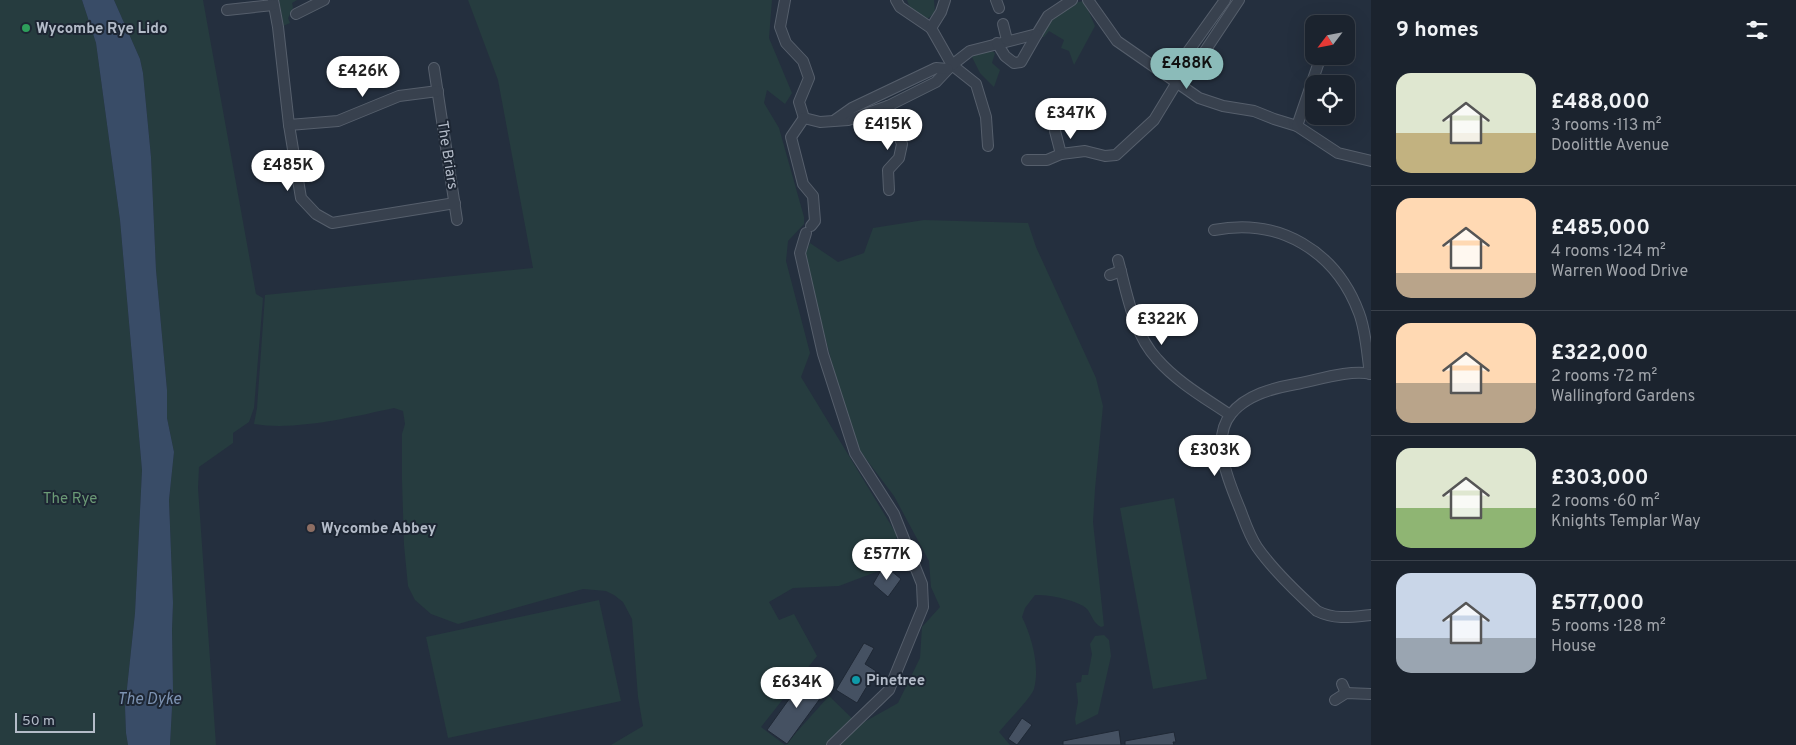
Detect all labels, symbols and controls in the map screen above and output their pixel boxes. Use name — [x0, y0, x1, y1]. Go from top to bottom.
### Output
north arrow — [1305, 15, 1355, 65]
map controls — [1305, 15, 1355, 125]
icon: filters — [1743, 16, 1771, 44]
text: 9 homes — [1396, 17, 1479, 44]
place label: Wycombe Rye Lido — [36, 20, 168, 39]
marker: Wycombe Rye Lido — [20, 22, 32, 34]
pin: £488K — [1152, 48, 1222, 90]
text: £488K — [1161, 54, 1213, 74]
pin: £426K — [328, 56, 398, 98]
text: £426K — [338, 62, 388, 82]
button: locate — [1305, 75, 1355, 125]
text: £488,000 — [1551, 89, 1650, 116]
icon: home — [1436, 93, 1496, 153]
pin: £347K — [1036, 98, 1106, 140]
text: £347K — [1046, 104, 1096, 124]
pin: £415K — [853, 108, 923, 151]
text: £415K — [864, 115, 912, 135]
text: 3 rooms · 113 m² — [1551, 116, 1662, 136]
street label: The Briars — [432, 120, 461, 191]
text: Doolittle Avenue — [1551, 136, 1669, 156]
pin: £485K — [253, 150, 323, 192]
text: £485K — [262, 156, 314, 176]
text: £485,000 — [1551, 215, 1650, 242]
icon: home — [1436, 218, 1496, 278]
text: 4 rooms · 124 m² — [1551, 242, 1666, 262]
text: Warren Wood Drive — [1551, 262, 1688, 282]
pin: £322K — [1127, 304, 1197, 346]
text: £322K — [1137, 310, 1187, 330]
text: £322,000 — [1551, 340, 1648, 367]
icon: home — [1436, 343, 1496, 403]
text: 2 rooms · 72 m² — [1551, 367, 1657, 387]
text: Wallingford Gardens — [1551, 387, 1695, 407]
pin: £303K — [1180, 434, 1250, 477]
text: £303K — [1190, 441, 1240, 461]
text: £303,000 — [1551, 465, 1649, 492]
icon: home — [1436, 468, 1496, 528]
park label: The Rye — [43, 490, 97, 509]
text: 2 rooms · 60 m² — [1551, 492, 1660, 512]
text: Knights Templar Way — [1551, 512, 1701, 532]
place label: Wycombe Abbey — [321, 520, 437, 539]
marker: Wycombe Abbey — [305, 522, 317, 534]
pin: £577K — [852, 538, 922, 581]
text: £577K — [863, 545, 911, 565]
text: £577,000 — [1551, 590, 1644, 617]
icon: home — [1436, 593, 1496, 653]
text: 5 rooms · 128 m² — [1551, 617, 1666, 637]
text: House — [1551, 637, 1596, 657]
pin: £634K — [762, 666, 832, 709]
place label: Pinetree — [866, 672, 925, 691]
text: £634K — [772, 673, 822, 693]
marker: Pinetree — [850, 674, 862, 686]
water label: The Dyke — [117, 690, 182, 710]
scale bar — [15, 710, 95, 733]
text: 50 m — [22, 713, 55, 730]

